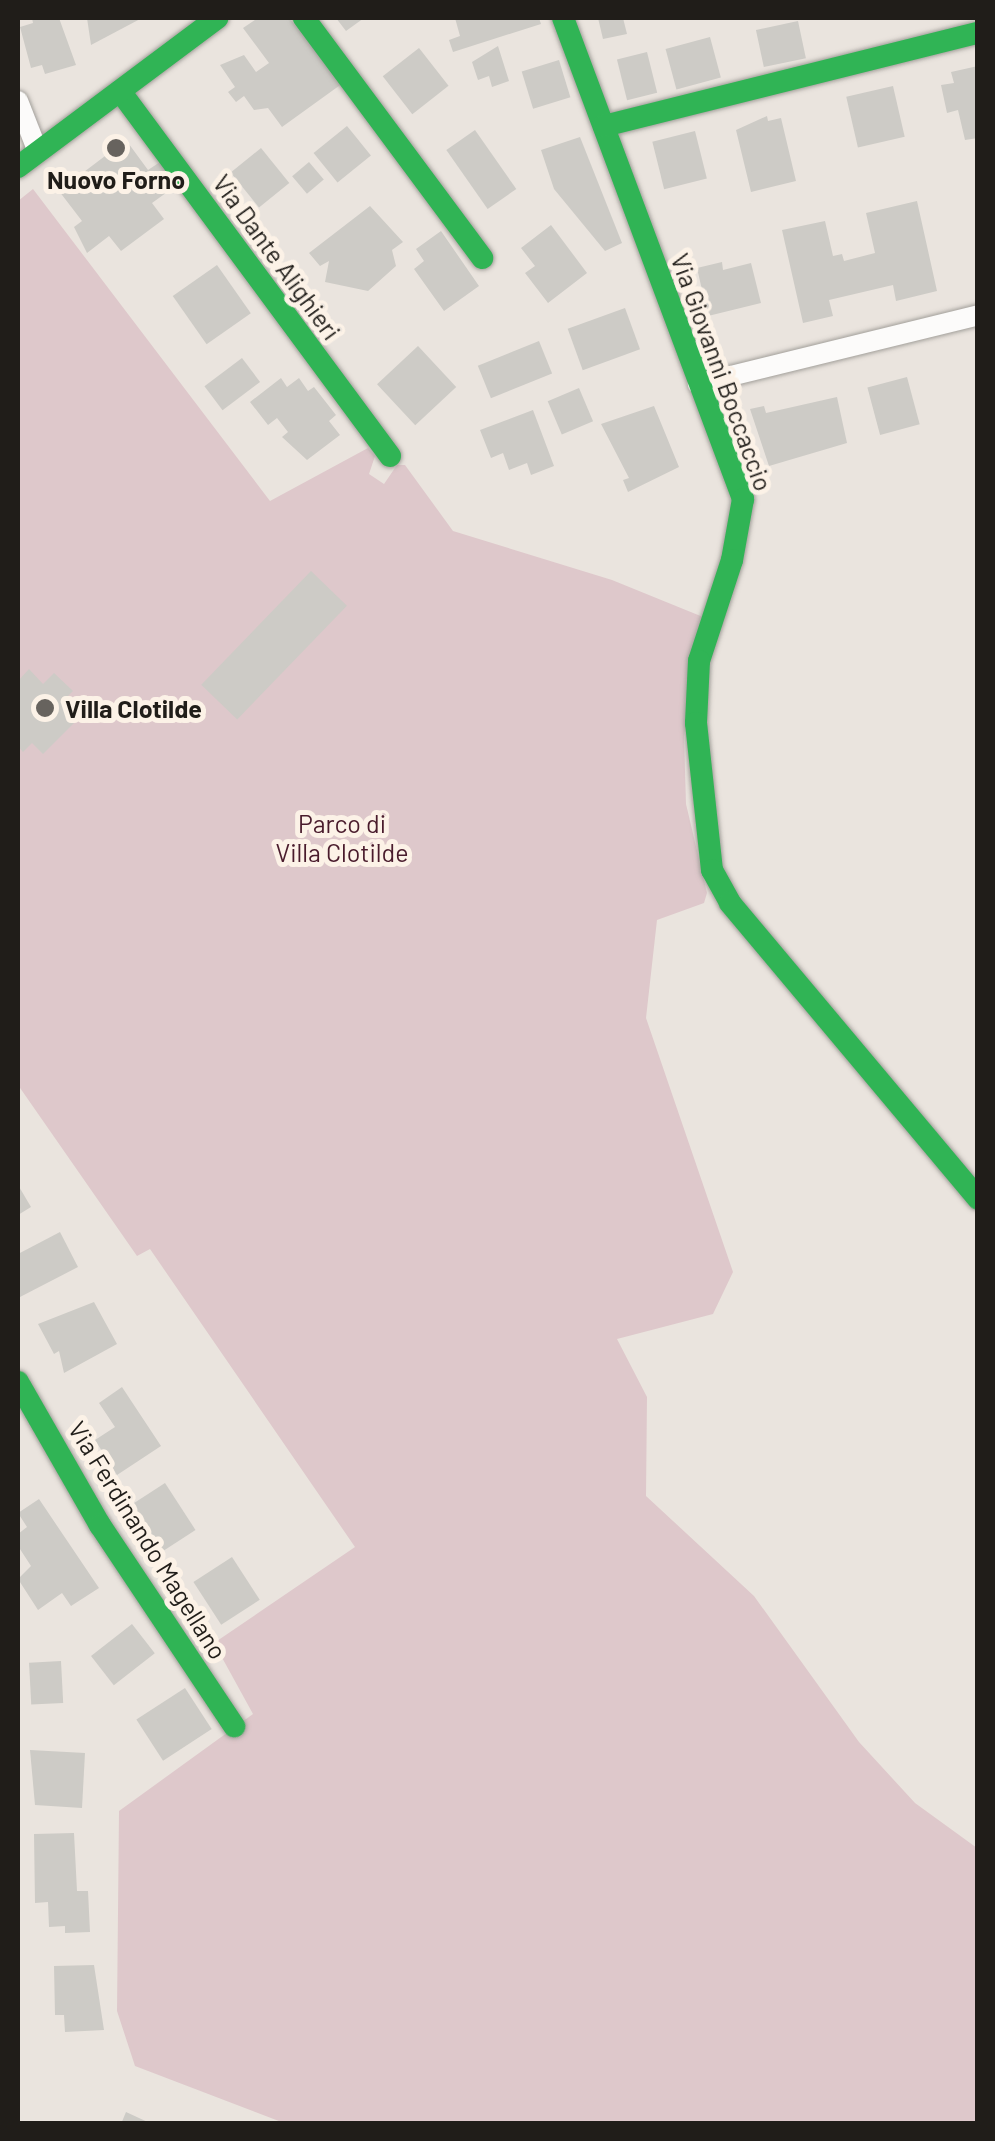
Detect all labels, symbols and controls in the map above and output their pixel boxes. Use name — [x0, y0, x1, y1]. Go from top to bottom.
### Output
marker: Nuovo Forno — [105, 137, 127, 159]
place label: Nuovo Forno — [47, 164, 185, 194]
street label: Via Dante Alighieri — [207, 169, 347, 345]
street label: Via Giovanni Boccaccio — [665, 249, 779, 495]
place label: Villa Clotilde — [65, 693, 202, 723]
marker: Villa Clotilde — [34, 697, 56, 719]
park label: Parco di Villa Clotilde — [276, 809, 408, 868]
street label: Via Ferdinando Magellano — [62, 1416, 234, 1664]

